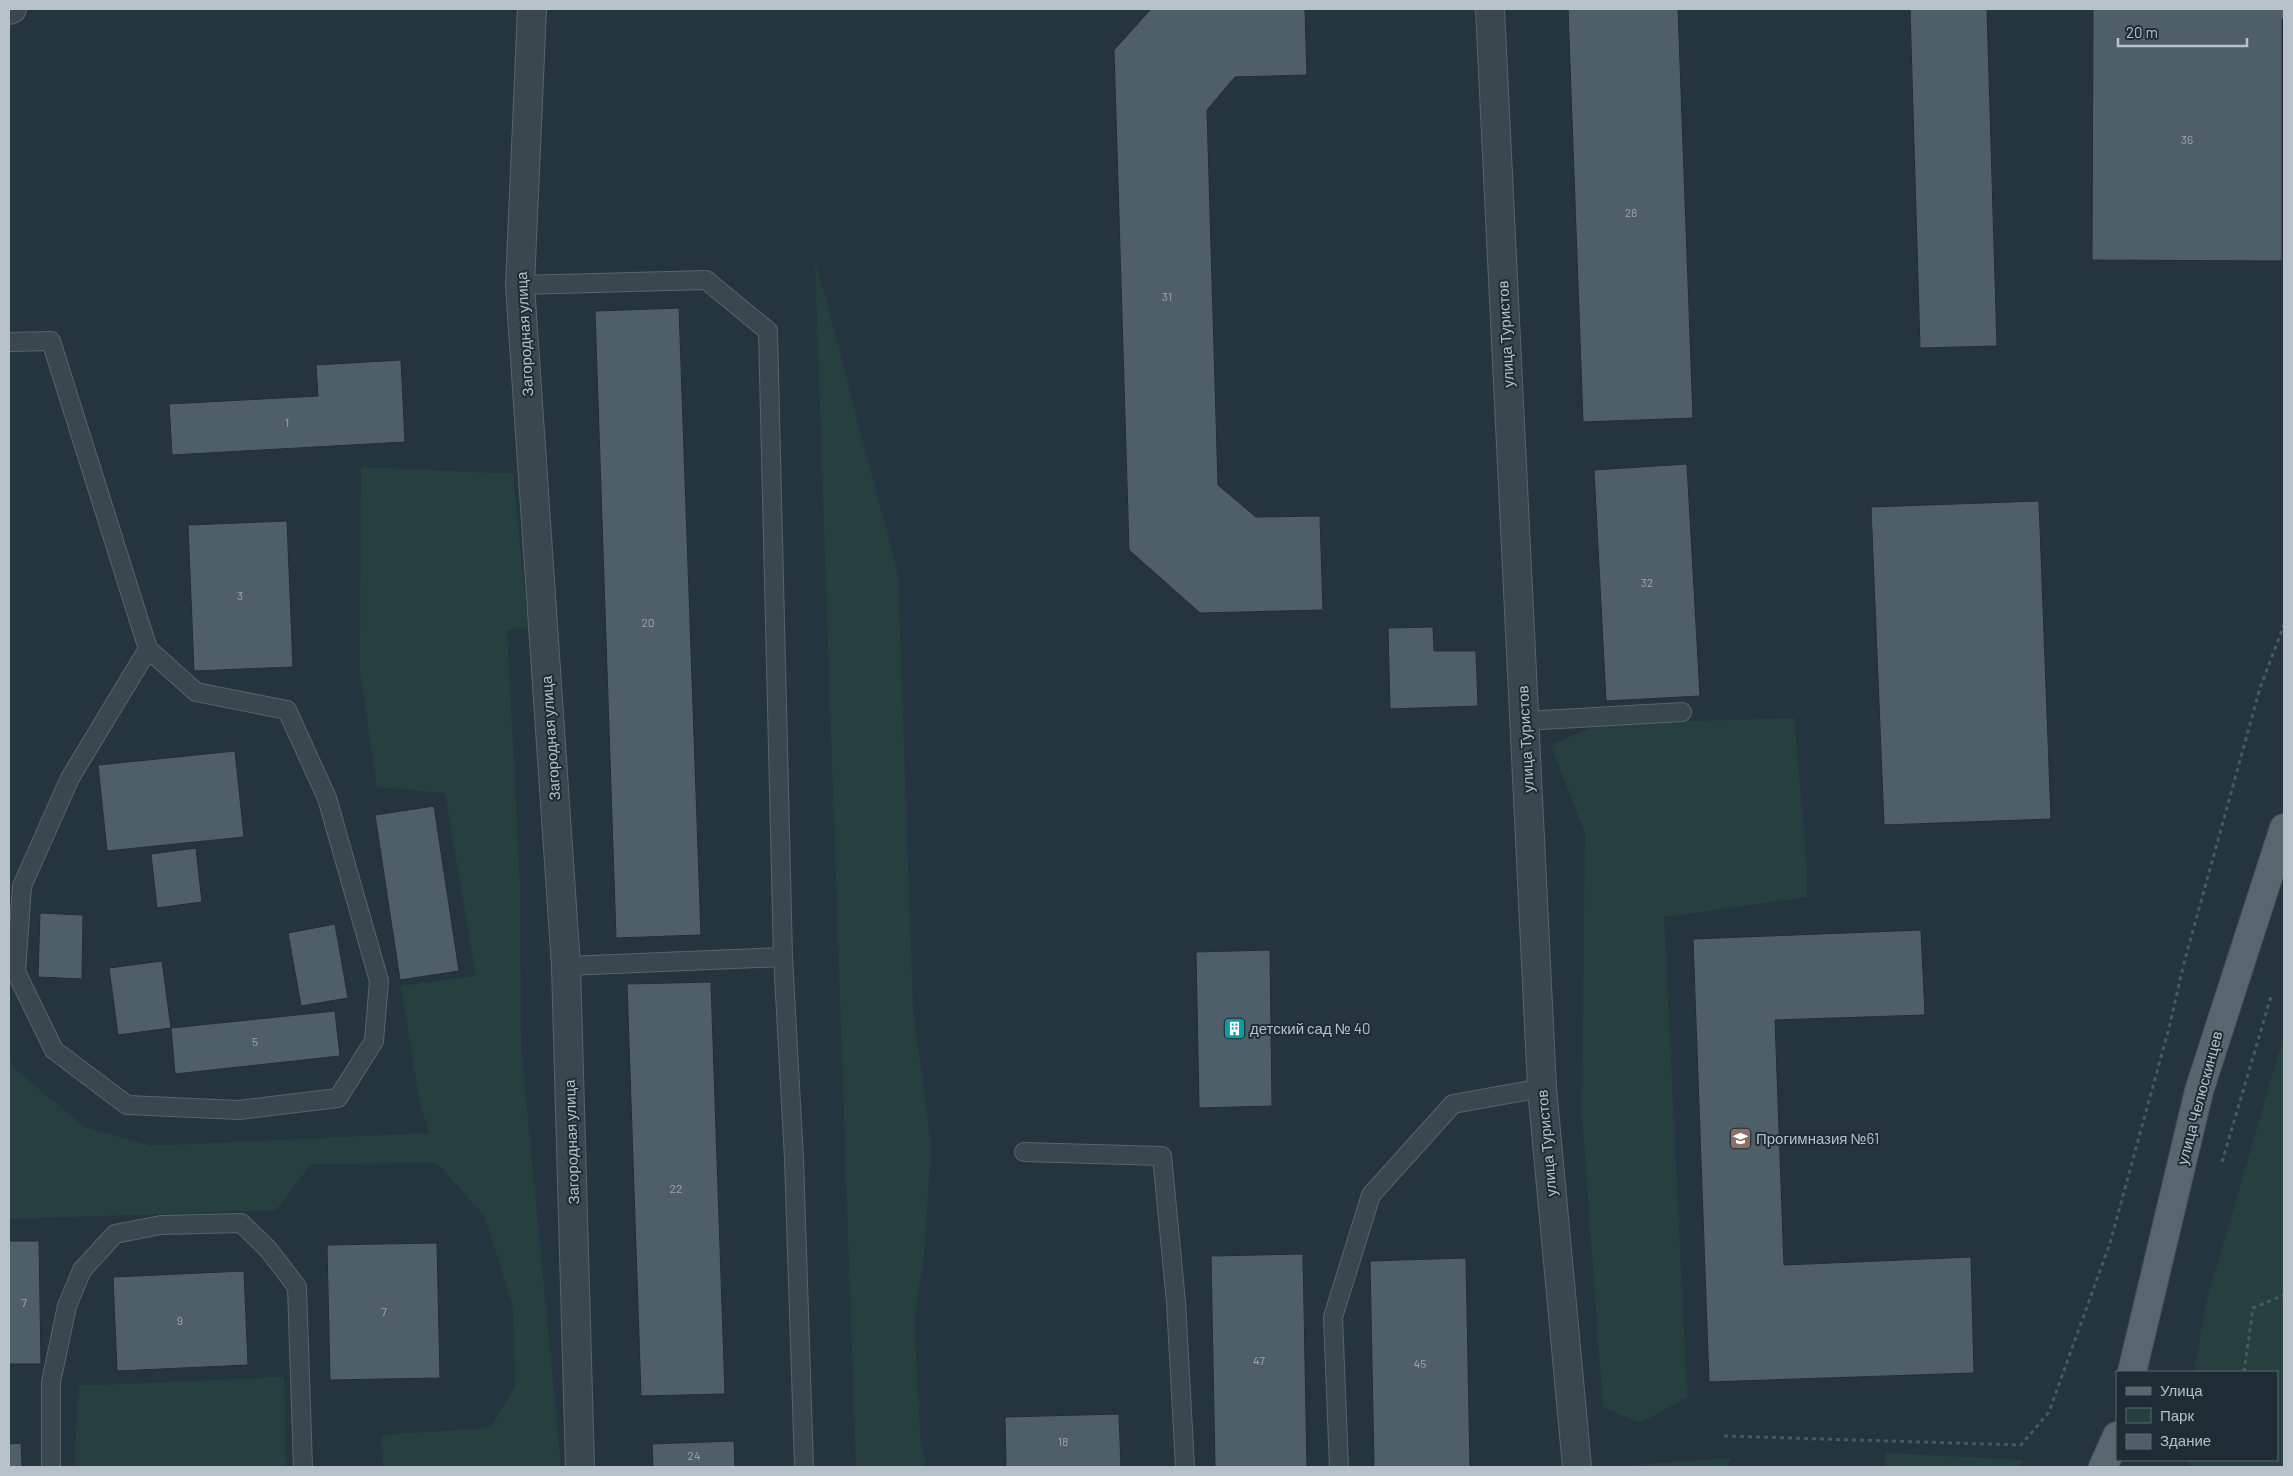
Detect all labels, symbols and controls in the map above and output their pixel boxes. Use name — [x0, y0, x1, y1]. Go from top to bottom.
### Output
scale bar — [2118, 15, 2247, 47]
text: 20 m — [2126, 23, 2158, 41]
house number: 36 — [2181, 132, 2193, 146]
house number: 28 — [1625, 205, 1637, 219]
street label: Загородная улица — [512, 271, 536, 397]
street label: улица Туристов — [1493, 280, 1517, 388]
house number: 31 — [1162, 289, 1172, 303]
house number: 1 — [285, 415, 289, 429]
house number: 32 — [1641, 575, 1653, 589]
house number: 3 — [237, 588, 243, 602]
house number: 20 — [641, 615, 655, 629]
street label: Загородная улица — [537, 674, 563, 801]
street label: улица Туристов — [1513, 685, 1537, 793]
building icon: детский сад № 40 — [1222, 1017, 1246, 1041]
place label: детский сад № 40 — [1250, 1019, 1371, 1037]
street label: улица Челюскинцев — [2173, 1029, 2226, 1167]
house number: 5 — [252, 1034, 258, 1048]
street label: Загородная улица — [560, 1079, 582, 1205]
street label: улица Туристов — [1532, 1089, 1560, 1197]
school or university icon: Прогимназия №61 — [1728, 1127, 1752, 1151]
place label: Прогимназия №61 — [1756, 1129, 1879, 1147]
house number: 22 — [670, 1181, 682, 1195]
house number: 7 — [21, 1295, 27, 1309]
house number: 7 — [381, 1304, 387, 1318]
house number: 9 — [177, 1313, 183, 1327]
house number: 47 — [1253, 1353, 1265, 1367]
house number: 45 — [1414, 1356, 1426, 1370]
legend — [2116, 1371, 2278, 1461]
text: Улица — [2160, 1381, 2203, 1399]
text: Парк — [2160, 1406, 2194, 1424]
text: Здание — [2160, 1431, 2211, 1449]
house number: 18 — [1058, 1434, 1068, 1448]
house number: 24 — [687, 1448, 701, 1462]

